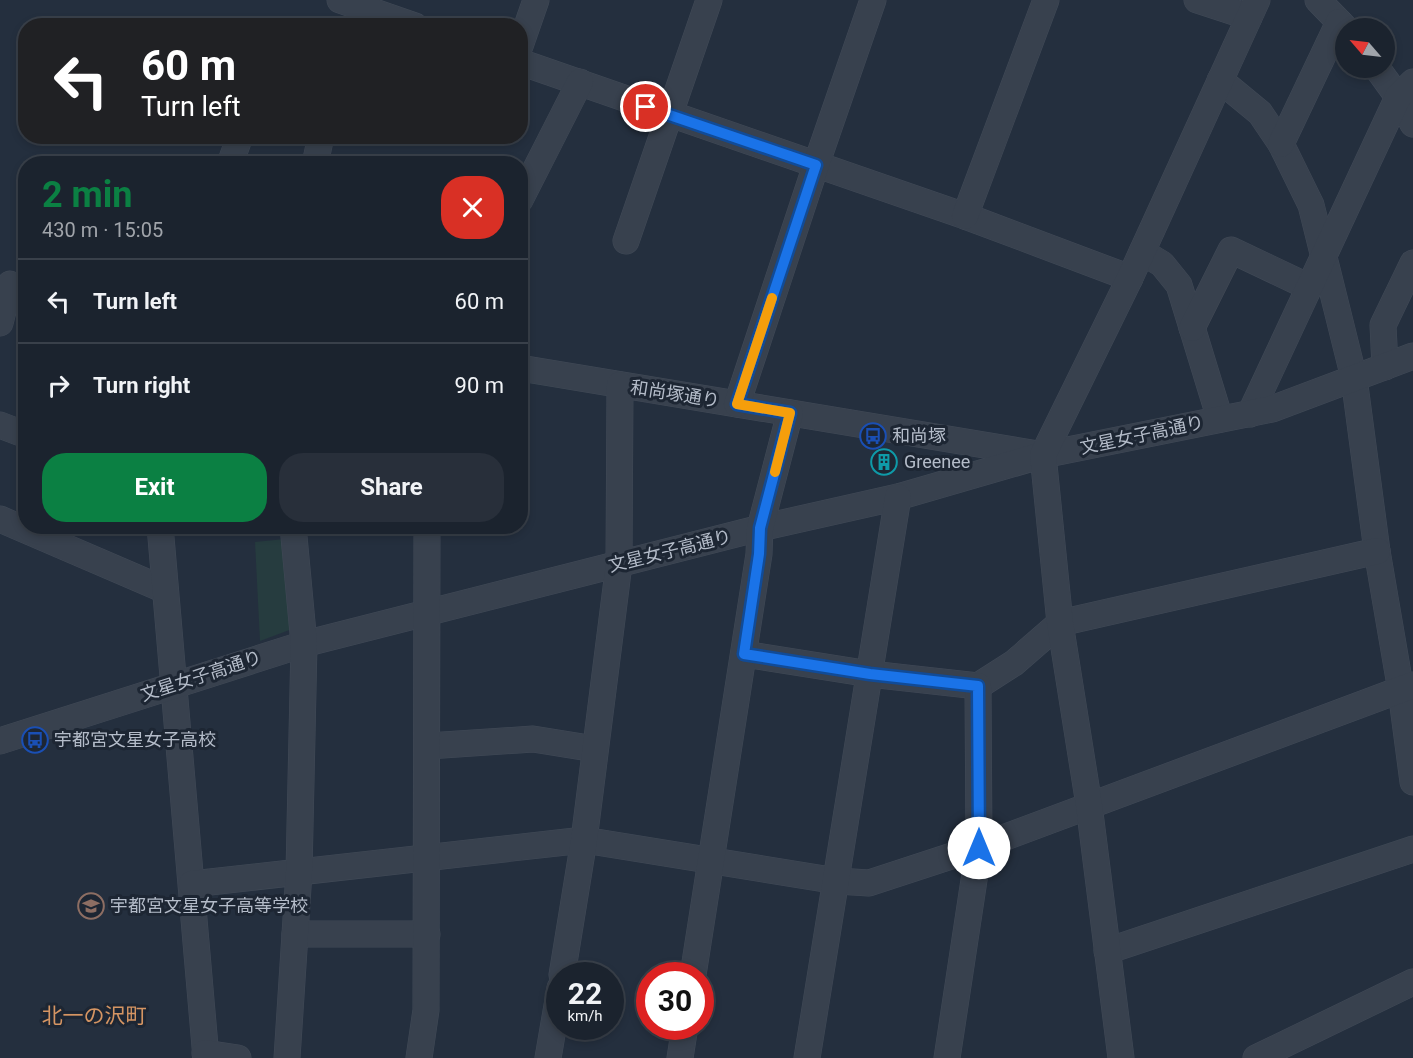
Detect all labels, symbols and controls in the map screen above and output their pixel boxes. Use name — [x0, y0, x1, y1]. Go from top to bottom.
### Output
north arrow — [1335, 18, 1395, 78]
map controls — [1335, 18, 1395, 78]
text: 60 m — [141, 41, 236, 90]
icon: left — [42, 42, 120, 120]
pin — [620, 81, 671, 132]
icon: arrive — [629, 90, 662, 123]
text: Turn left — [141, 91, 241, 123]
text: 2 min — [42, 174, 133, 216]
button: close — [441, 176, 504, 239]
text: 430 m · 15:05 — [42, 218, 163, 242]
icon: left — [42, 285, 75, 318]
text: Turn left — [93, 289, 177, 314]
text: 60 m — [455, 289, 504, 314]
icon: right — [42, 369, 75, 402]
text: Turn right — [93, 373, 190, 398]
text: 90 m — [455, 373, 504, 398]
street label: 和尚塚通り — [629, 376, 721, 411]
street label: 文星女子高通り — [1078, 411, 1206, 458]
bus stop icon: 和尚塚 — [858, 421, 888, 451]
place label: 和尚塚 — [892, 425, 946, 446]
building icon: Greenee — [869, 447, 899, 477]
place label: Greenee — [904, 451, 970, 472]
button: Exit — [42, 453, 267, 522]
button: Share — [279, 453, 504, 522]
street label: 文星女子高通り — [606, 525, 734, 576]
street label: 文星女子高通り — [138, 646, 264, 705]
bus stop icon: 宇都宮文星女子高校 — [20, 725, 50, 755]
place label: 宇都宮文星女子高校 — [54, 729, 216, 750]
position arrow — [947, 816, 1011, 880]
school or university icon: 宇都宮文星女子高等学校 — [76, 891, 106, 921]
place label: 宇都宮文星女子高等学校 — [110, 895, 308, 916]
speed limit sign: 30 — [636, 962, 714, 1040]
text: 22 — [568, 976, 602, 1011]
district label: 北一の沢町 — [42, 1004, 147, 1028]
text: km/h — [567, 1007, 603, 1025]

